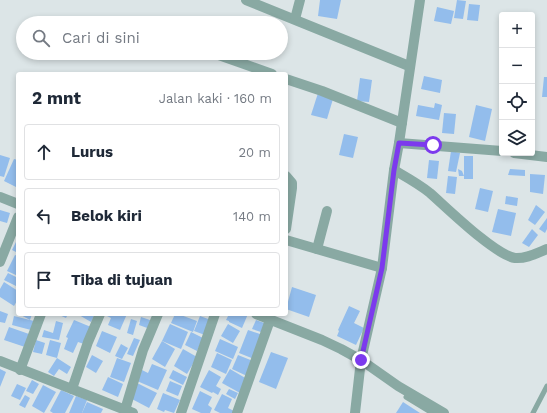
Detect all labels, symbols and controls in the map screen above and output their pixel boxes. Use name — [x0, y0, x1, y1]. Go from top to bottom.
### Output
map controls — [499, 12, 535, 156]
button: + — [499, 12, 535, 48]
search box — [16, 16, 288, 60]
icon: search — [30, 27, 52, 49]
text: Cari di sini — [62, 29, 140, 47]
button: − — [499, 48, 535, 84]
button: locate — [499, 84, 535, 120]
text: 2 mnt — [32, 88, 81, 108]
text: Jalan kaki · 160 m — [159, 91, 272, 106]
button: layers — [499, 120, 535, 156]
route start — [424, 136, 442, 154]
icon: ahead — [33, 141, 55, 163]
text: Lurus — [71, 143, 113, 161]
text: 20 m — [239, 145, 271, 160]
icon: left — [33, 205, 55, 227]
text: Belok kiri — [71, 207, 142, 225]
text: 140 m — [233, 209, 271, 224]
icon: arrive — [33, 269, 55, 291]
text: Tiba di tujuan — [71, 271, 173, 289]
route end — [352, 351, 370, 369]

